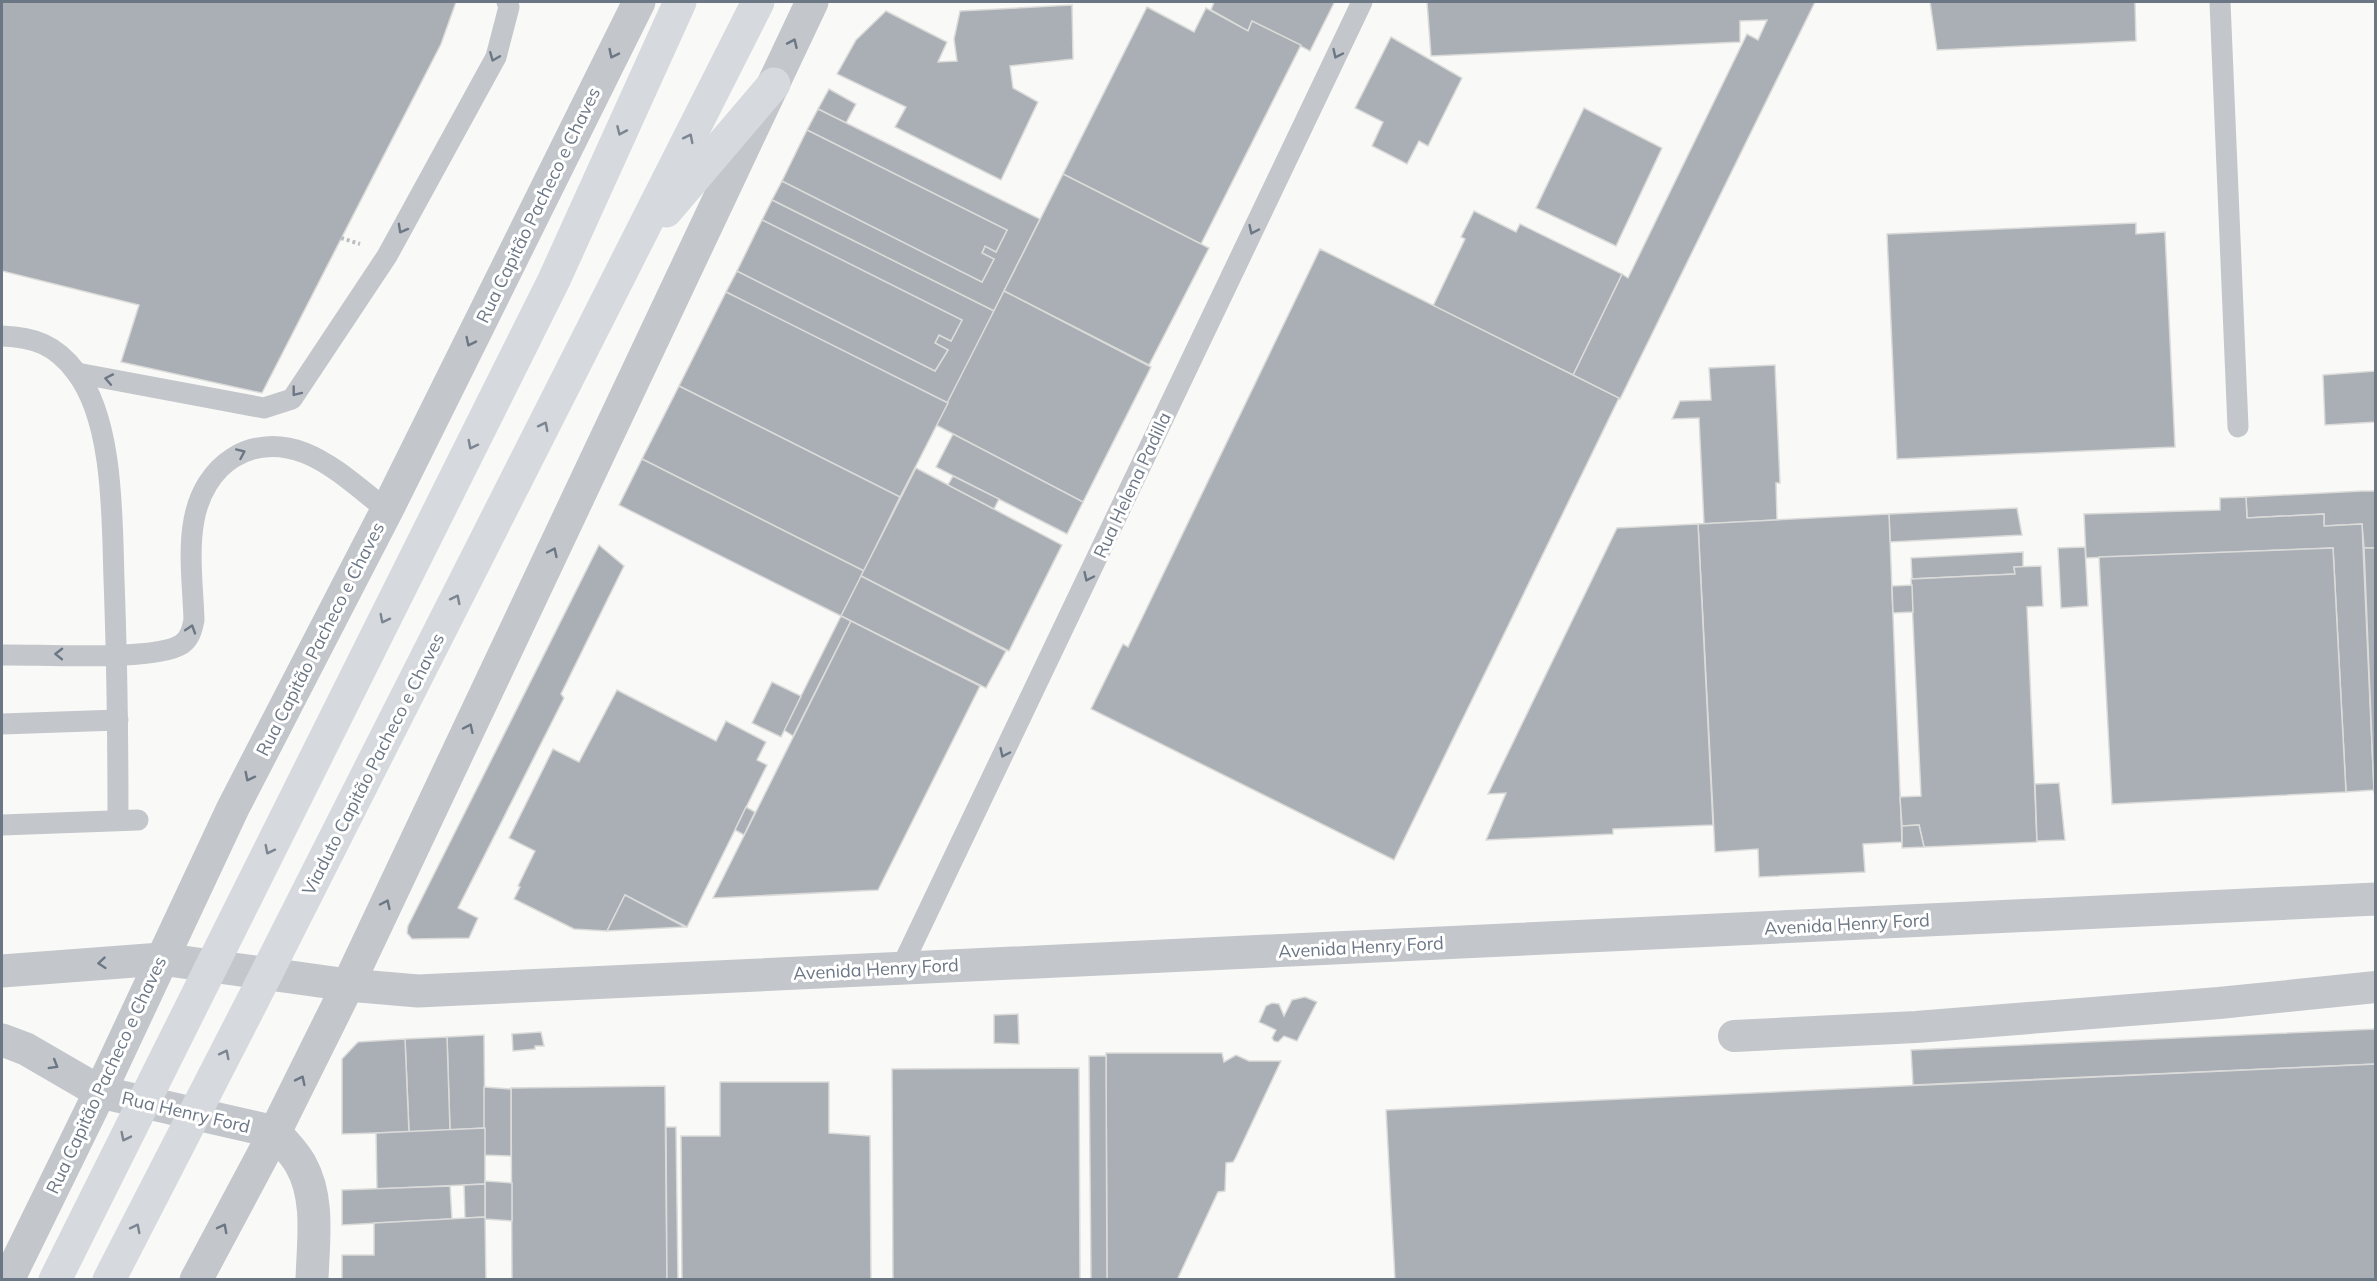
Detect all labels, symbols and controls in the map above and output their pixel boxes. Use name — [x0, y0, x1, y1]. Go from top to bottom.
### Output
one-way arrow — [786, 38, 798, 49]
one-way arrow — [608, 48, 620, 59]
one-way arrow — [1333, 48, 1344, 59]
one-way arrow — [489, 51, 501, 62]
street label: Rua Capitão Pacheco e Chaves — [471, 83, 605, 327]
one-way arrow — [617, 125, 629, 136]
one-way arrow — [682, 133, 694, 144]
one-way arrow — [398, 223, 409, 233]
one-way arrow — [1249, 224, 1261, 235]
one-way arrow — [466, 335, 478, 346]
one-way arrow — [104, 373, 114, 386]
one-way arrow — [292, 385, 303, 396]
street label: Rua Helena Padilla — [1088, 408, 1176, 562]
one-way arrow — [537, 421, 549, 432]
one-way arrow — [467, 439, 479, 450]
one-way arrow — [235, 449, 246, 461]
street label: Rua Capitão Pacheco e Chaves — [251, 518, 389, 760]
one-way arrow — [545, 547, 557, 558]
one-way arrow — [1083, 570, 1095, 581]
one-way arrow — [449, 595, 460, 606]
one-way arrow — [380, 613, 392, 624]
one-way arrow — [184, 624, 196, 634]
street label: Viaduto Capitão Pacheco e Chaves — [297, 629, 449, 899]
one-way arrow — [55, 648, 64, 661]
one-way arrow — [462, 723, 474, 734]
one-way arrow — [999, 746, 1011, 757]
one-way arrow — [244, 771, 256, 782]
one-way arrow — [264, 844, 276, 855]
one-way arrow — [378, 899, 390, 910]
street label: Avenida Henry Ford — [1764, 908, 1930, 940]
street label: Avenida Henry Ford — [1278, 931, 1444, 963]
street label: Rua Capitão Pacheco e Chaves — [41, 952, 171, 1197]
street label: Avenida Henry Ford — [793, 953, 959, 985]
one-way arrow — [98, 956, 107, 969]
one-way arrow — [218, 1050, 229, 1061]
one-way arrow — [48, 1058, 58, 1070]
one-way arrow — [294, 1075, 305, 1086]
street label: Rua Henry Ford — [120, 1086, 252, 1138]
one-way arrow — [121, 1131, 133, 1142]
one-way arrow — [129, 1223, 140, 1234]
one-way arrow — [216, 1224, 227, 1234]

